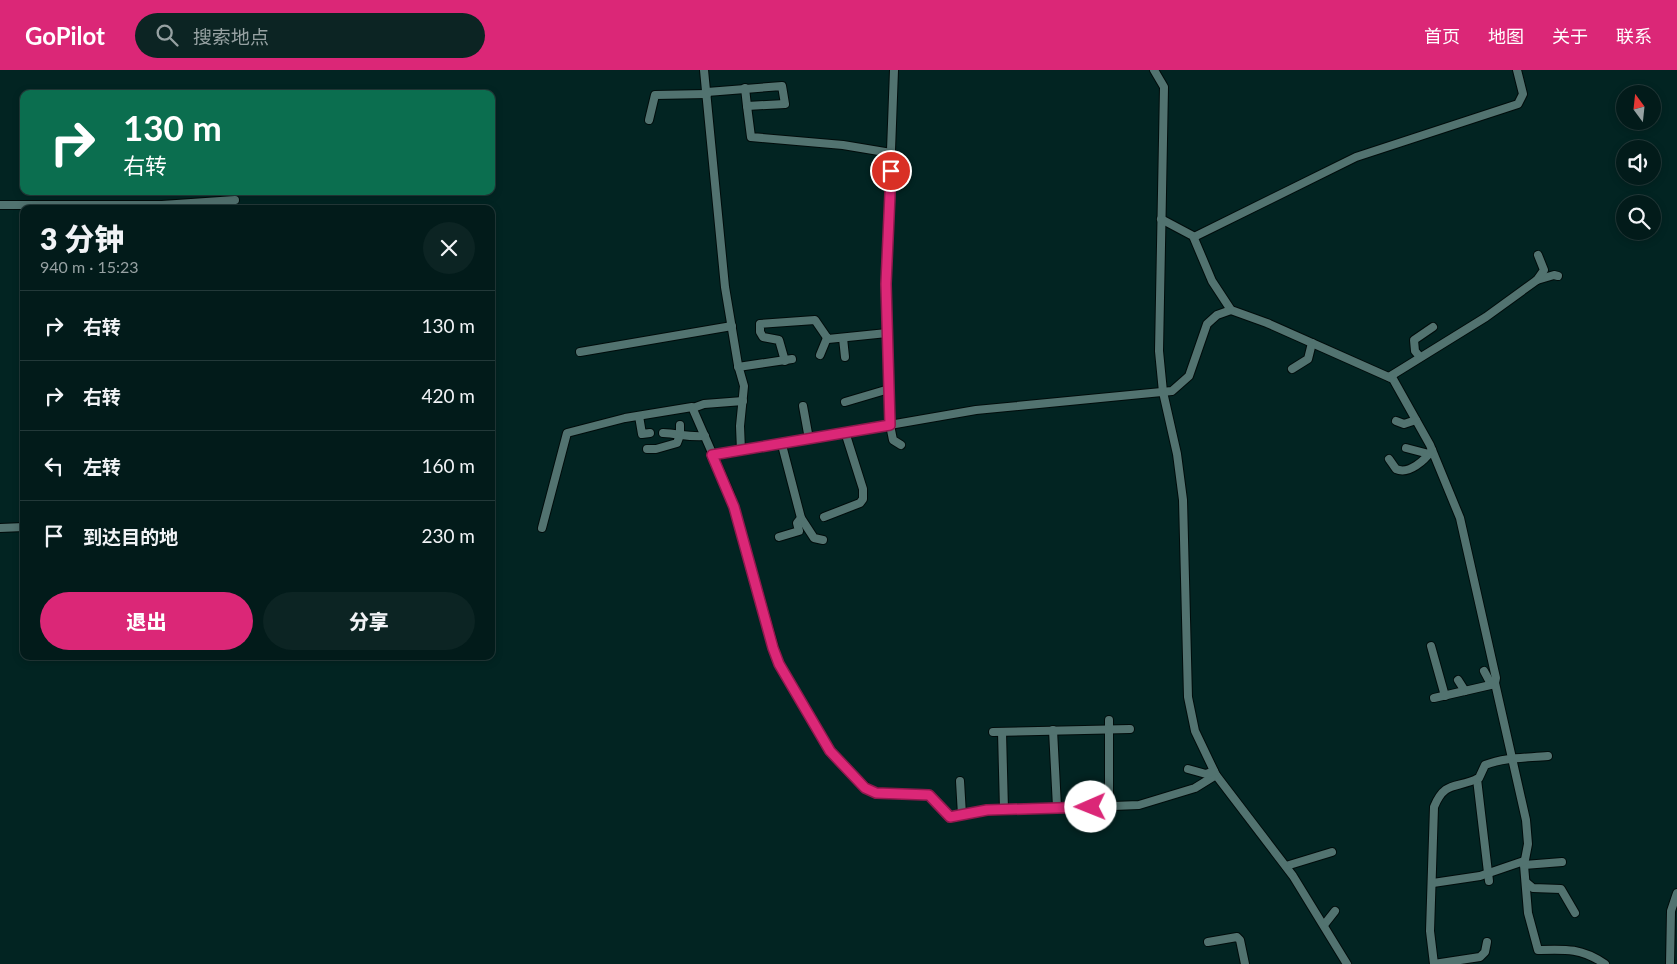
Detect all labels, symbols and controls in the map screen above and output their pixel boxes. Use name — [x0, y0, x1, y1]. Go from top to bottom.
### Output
search box — [135, 13, 485, 58]
text: GoPilot — [25, 21, 105, 50]
icon: search — [153, 21, 181, 49]
text: 搜索地点 — [193, 25, 269, 48]
text: 首页 — [1424, 25, 1460, 47]
text: 地图 — [1488, 25, 1524, 47]
text: 关于 — [1552, 25, 1588, 47]
text: 联系 — [1616, 25, 1652, 47]
north arrow — [1616, 85, 1661, 130]
map controls — [1616, 85, 1661, 240]
text: 130 m — [123, 106, 222, 148]
icon: right — [40, 110, 105, 175]
button: sound — [1616, 140, 1661, 185]
pin — [870, 150, 912, 192]
text: 右转 — [123, 152, 167, 179]
icon: arrive — [877, 157, 905, 185]
button: search — [1616, 195, 1661, 240]
text: 3 分钟 — [40, 220, 124, 256]
button: close — [423, 222, 475, 274]
text: 940 m · 15:23 — [40, 257, 139, 276]
icon: right — [40, 312, 68, 340]
text: 130 m — [421, 314, 475, 337]
text: 右转 — [83, 315, 121, 338]
icon: right — [40, 382, 68, 410]
text: 420 m — [421, 384, 475, 407]
text: 右转 — [83, 385, 121, 408]
icon: left — [40, 452, 68, 480]
text: 160 m — [421, 454, 475, 477]
text: 左转 — [83, 455, 121, 478]
icon: arrive — [40, 522, 68, 550]
text: 230 m — [421, 524, 475, 547]
text: 到达目的地 — [83, 525, 178, 548]
button: 退出 — [40, 592, 253, 650]
button: 分享 — [263, 592, 475, 650]
position arrow — [1064, 780, 1116, 832]

